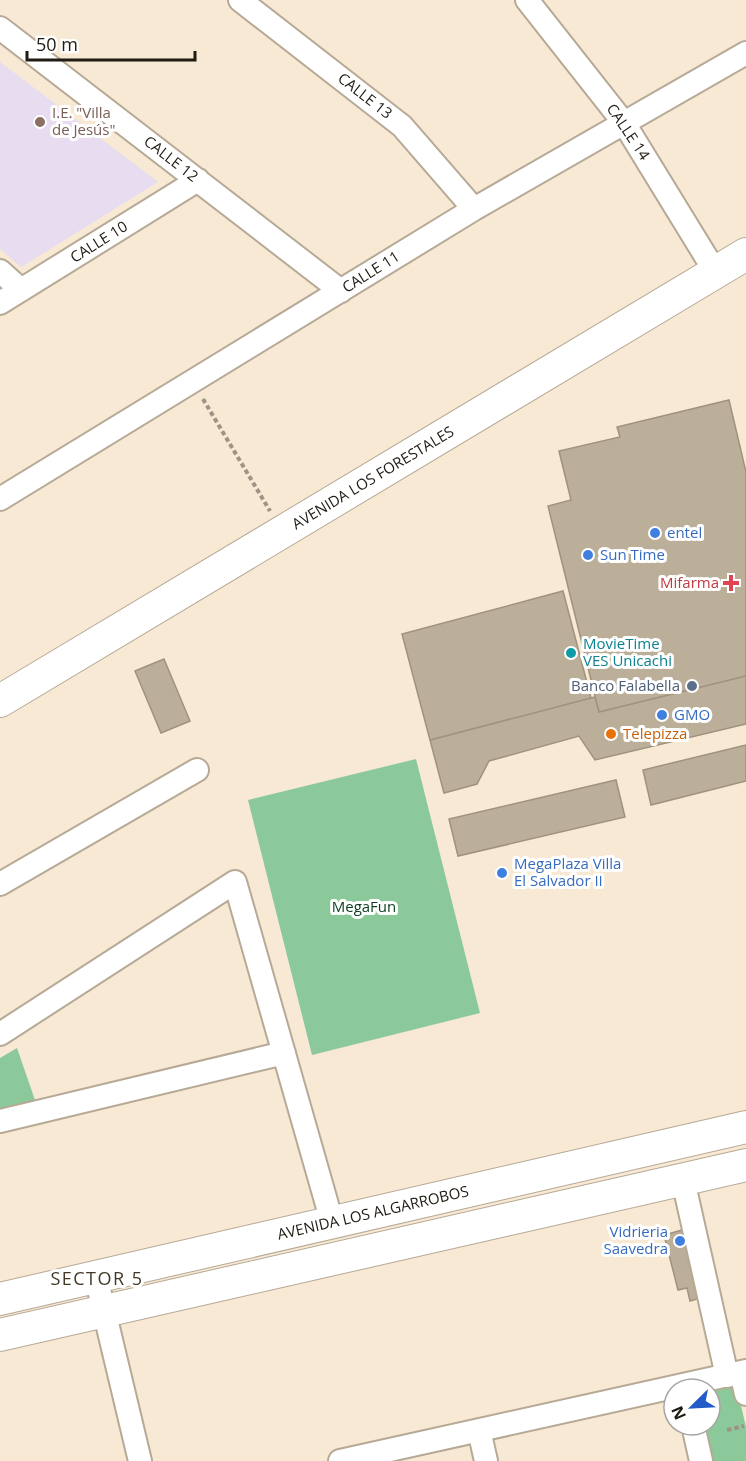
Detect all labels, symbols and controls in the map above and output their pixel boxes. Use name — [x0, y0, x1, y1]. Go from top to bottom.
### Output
scale bar — [27, 24, 195, 62]
text: 50 m — [36, 32, 78, 56]
street label: CALLE 13 — [334, 68, 397, 123]
street label: CALLE 14 — [603, 99, 655, 164]
place label: I.E. "Villa de Jesús" — [52, 102, 115, 139]
marker: I.E. "Villa de Jesús" — [33, 115, 47, 129]
street label: CALLE 12 — [140, 131, 203, 186]
street label: CALLE 10 — [66, 216, 131, 267]
street label: CALLE 11 — [338, 246, 403, 297]
street label: AVENIDA LOS FORESTALES — [288, 421, 457, 533]
place label: entel — [667, 522, 702, 542]
marker: entel — [648, 526, 662, 540]
place label: Sun Time — [600, 544, 665, 564]
marker: Sun Time — [581, 548, 595, 562]
place label: Mifarma — [660, 572, 719, 592]
marker: Mifarma — [724, 576, 738, 590]
place label: MovieTime VES Unicachi — [583, 633, 672, 670]
marker: MovieTime VES Unicachi — [564, 646, 578, 660]
place label: Banco Falabella — [571, 675, 680, 695]
marker: Banco Falabella — [685, 679, 699, 693]
place label: GMO — [674, 704, 710, 724]
marker: GMO — [655, 708, 669, 722]
place label: Telepizza — [623, 723, 687, 743]
marker: Telepizza — [604, 727, 618, 741]
place label: MegaPlaza Villa El Salvador II — [514, 853, 621, 890]
marker: MegaPlaza Villa El Salvador II — [495, 866, 509, 880]
park label: MegaFun — [332, 896, 396, 916]
street label: AVENIDA LOS ALGARROBOS — [275, 1180, 470, 1244]
place label: Vidrieria Saavedra — [604, 1221, 668, 1258]
marker: Vidrieria Saavedra — [673, 1234, 687, 1248]
district label: SECTOR 5 — [50, 1266, 144, 1290]
north arrow — [662, 1377, 722, 1437]
text: N — [666, 1403, 691, 1424]

